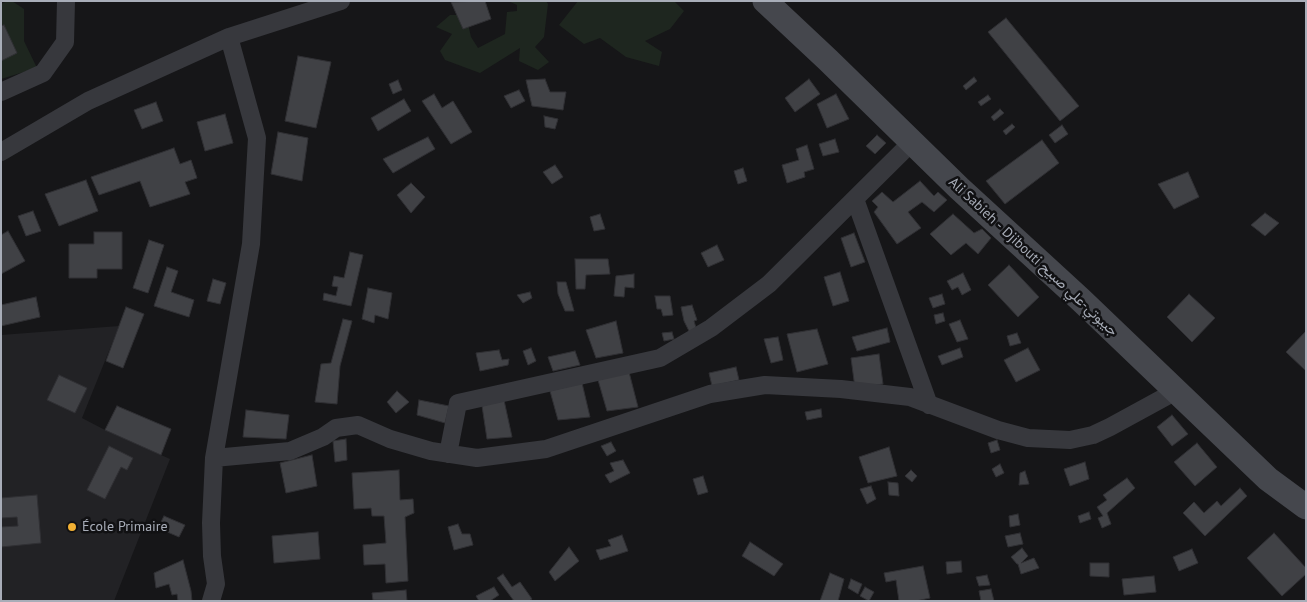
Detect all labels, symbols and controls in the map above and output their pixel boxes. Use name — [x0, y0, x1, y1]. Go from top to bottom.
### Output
street label: Ali Sabieh - Djibouti جيبوتي-علي صبيح — [945, 174, 1121, 340]
place label: École Primaire — [82, 519, 168, 535]
marker: École Primaire — [66, 521, 78, 533]

